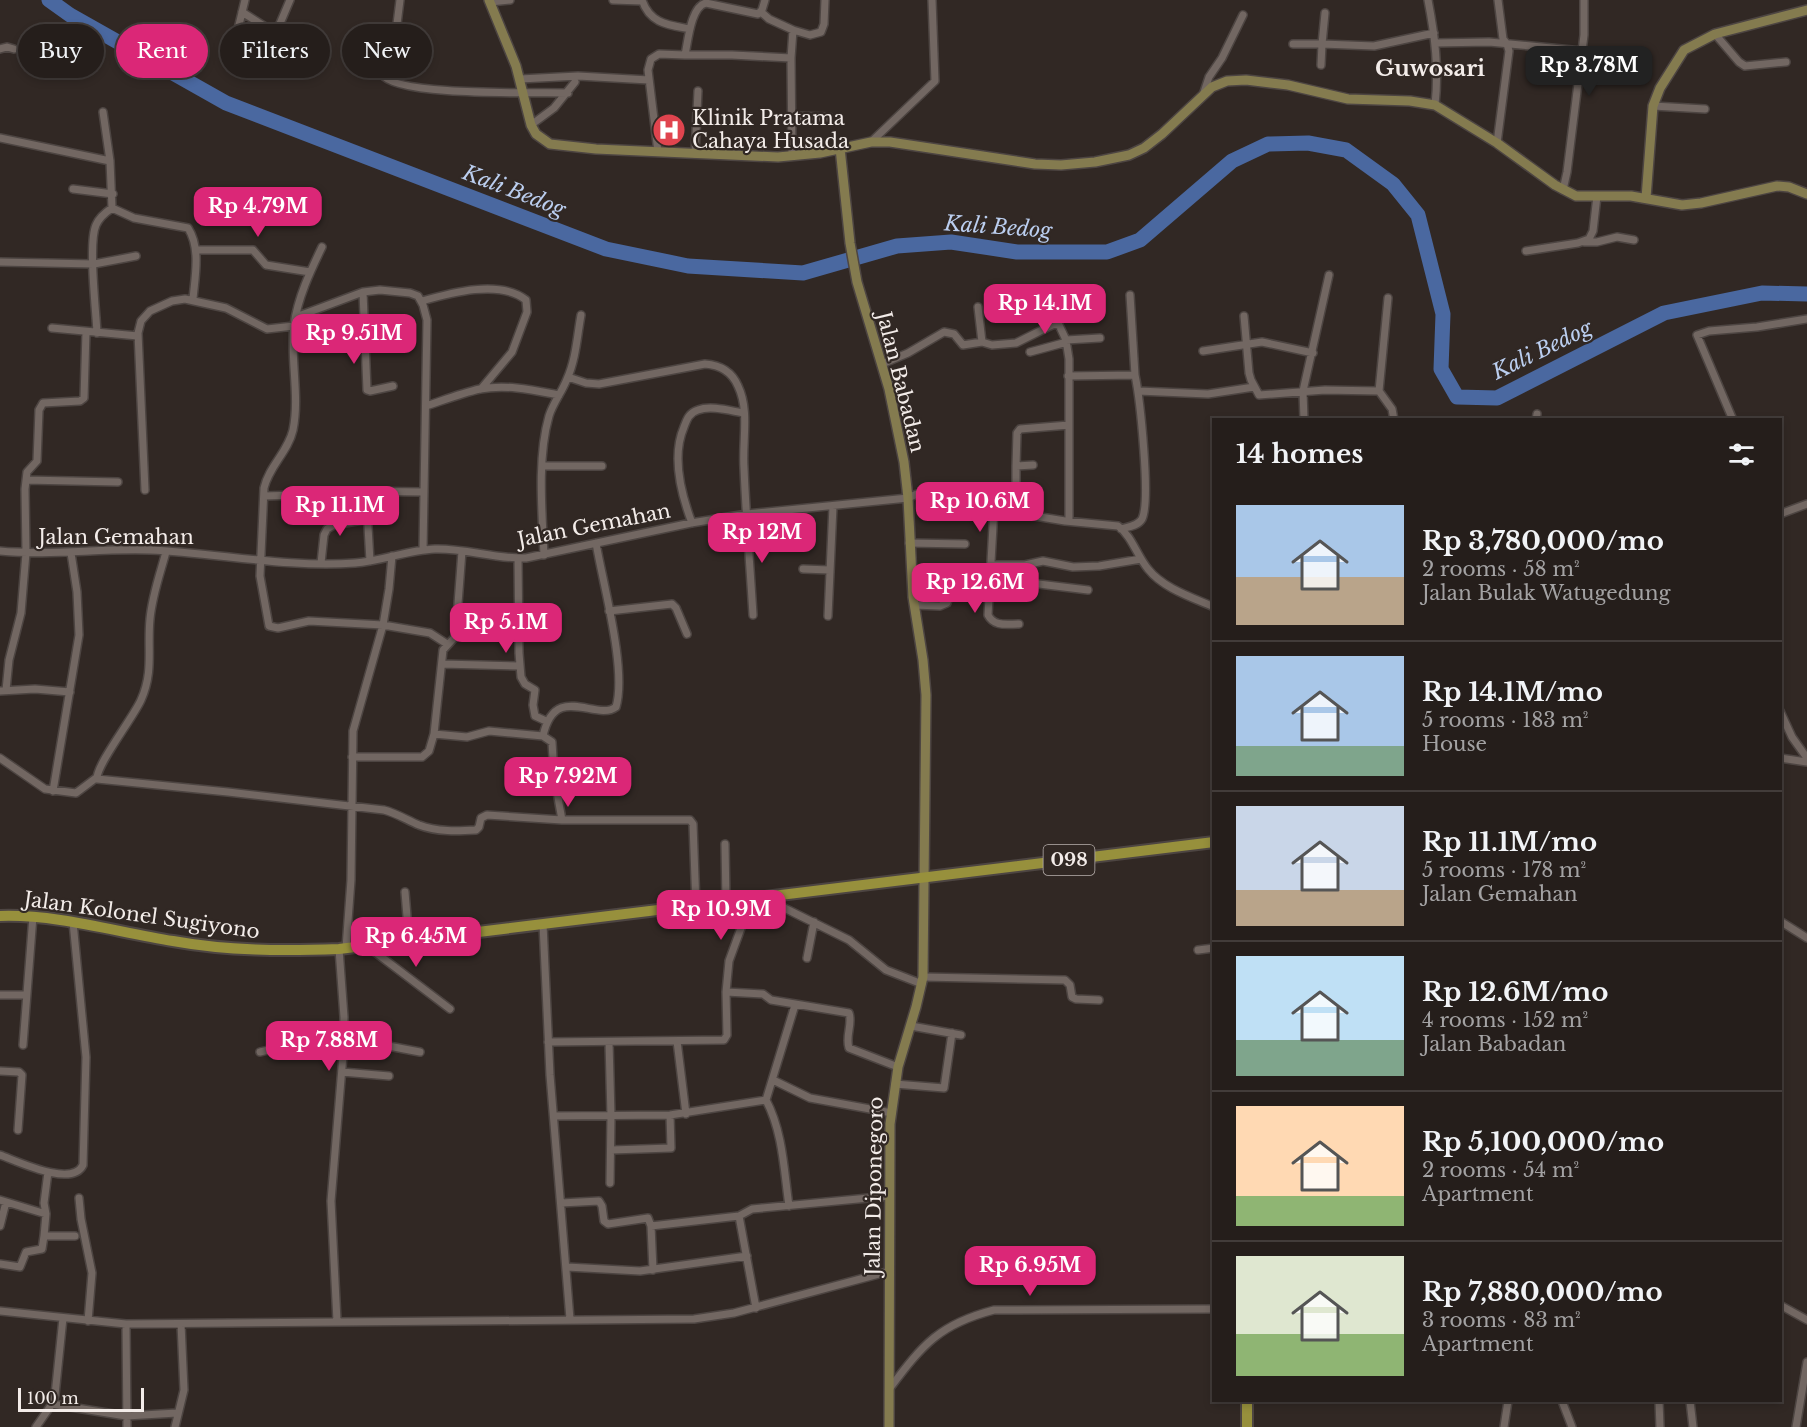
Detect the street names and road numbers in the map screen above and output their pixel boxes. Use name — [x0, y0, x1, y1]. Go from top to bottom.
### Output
street label: Jalan Babadan — [871, 306, 930, 455]
street label: Jalan Gemahan — [512, 498, 673, 552]
street label: Jalan Gemahan — [35, 525, 194, 549]
road number: 098 — [1044, 845, 1094, 875]
street label: Jalan Kolonel Sugiyono — [20, 886, 261, 943]
street label: Jalan Diponegoro — [860, 1096, 888, 1279]

